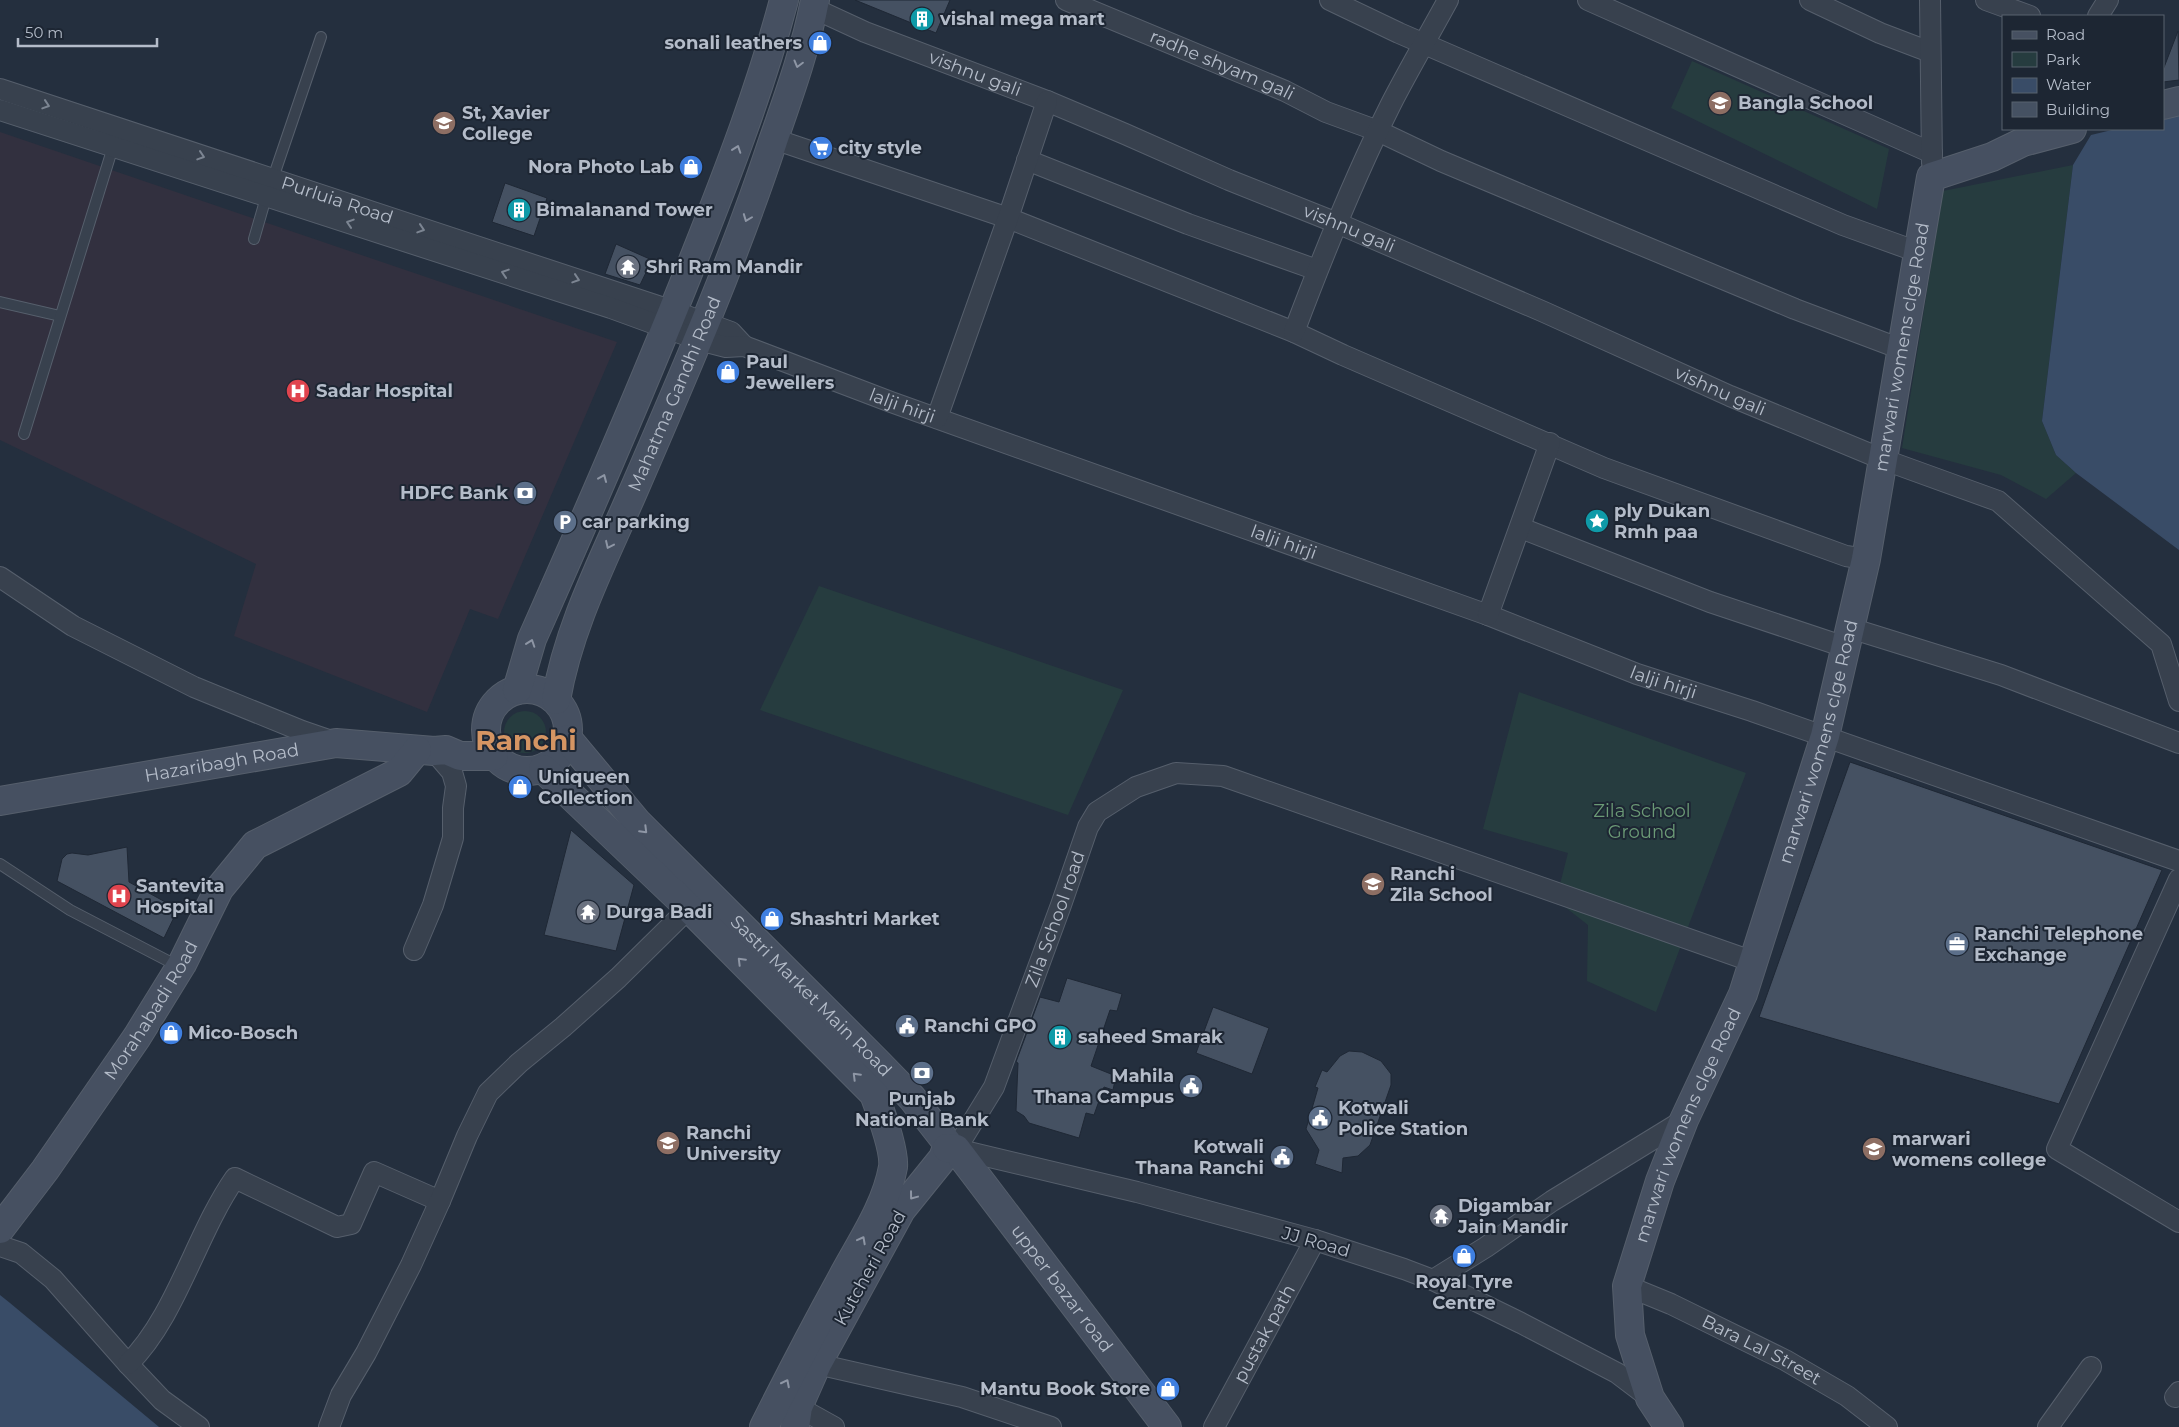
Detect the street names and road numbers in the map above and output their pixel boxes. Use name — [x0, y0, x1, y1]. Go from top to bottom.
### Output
street label: radhe shyam gali — [1147, 25, 1298, 105]
street label: vishnu gali — [926, 46, 1024, 101]
street label: Purluia Road — [278, 172, 396, 229]
street label: vishnu gali — [1300, 200, 1398, 258]
street label: marwari womens clge Road — [1870, 221, 1934, 473]
street label: Mahatma Gandhi Road — [623, 293, 726, 495]
street label: vishnu gali — [1671, 361, 1769, 421]
street label: lalji hirji — [866, 384, 938, 428]
street label: lalji hirji — [1248, 520, 1320, 564]
street label: marwari womens clge Road — [1774, 618, 1863, 867]
street label: lalji hirji — [1627, 661, 1700, 704]
street label: Hazaribagh Road — [143, 739, 301, 787]
street label: Zila School road — [1021, 848, 1090, 990]
street label: Sastri Market Main Road — [726, 911, 896, 1081]
street label: Morahabadi Road — [100, 937, 203, 1084]
street label: marwari womens clge Road — [1630, 1004, 1746, 1245]
street label: Kutcheri Road — [829, 1207, 911, 1329]
street label: upper bazar road — [1006, 1220, 1117, 1357]
street label: JJ Road — [1278, 1222, 1353, 1262]
street label: pustak path — [1229, 1281, 1300, 1387]
street label: Bara Lal Street — [1698, 1310, 1825, 1390]

